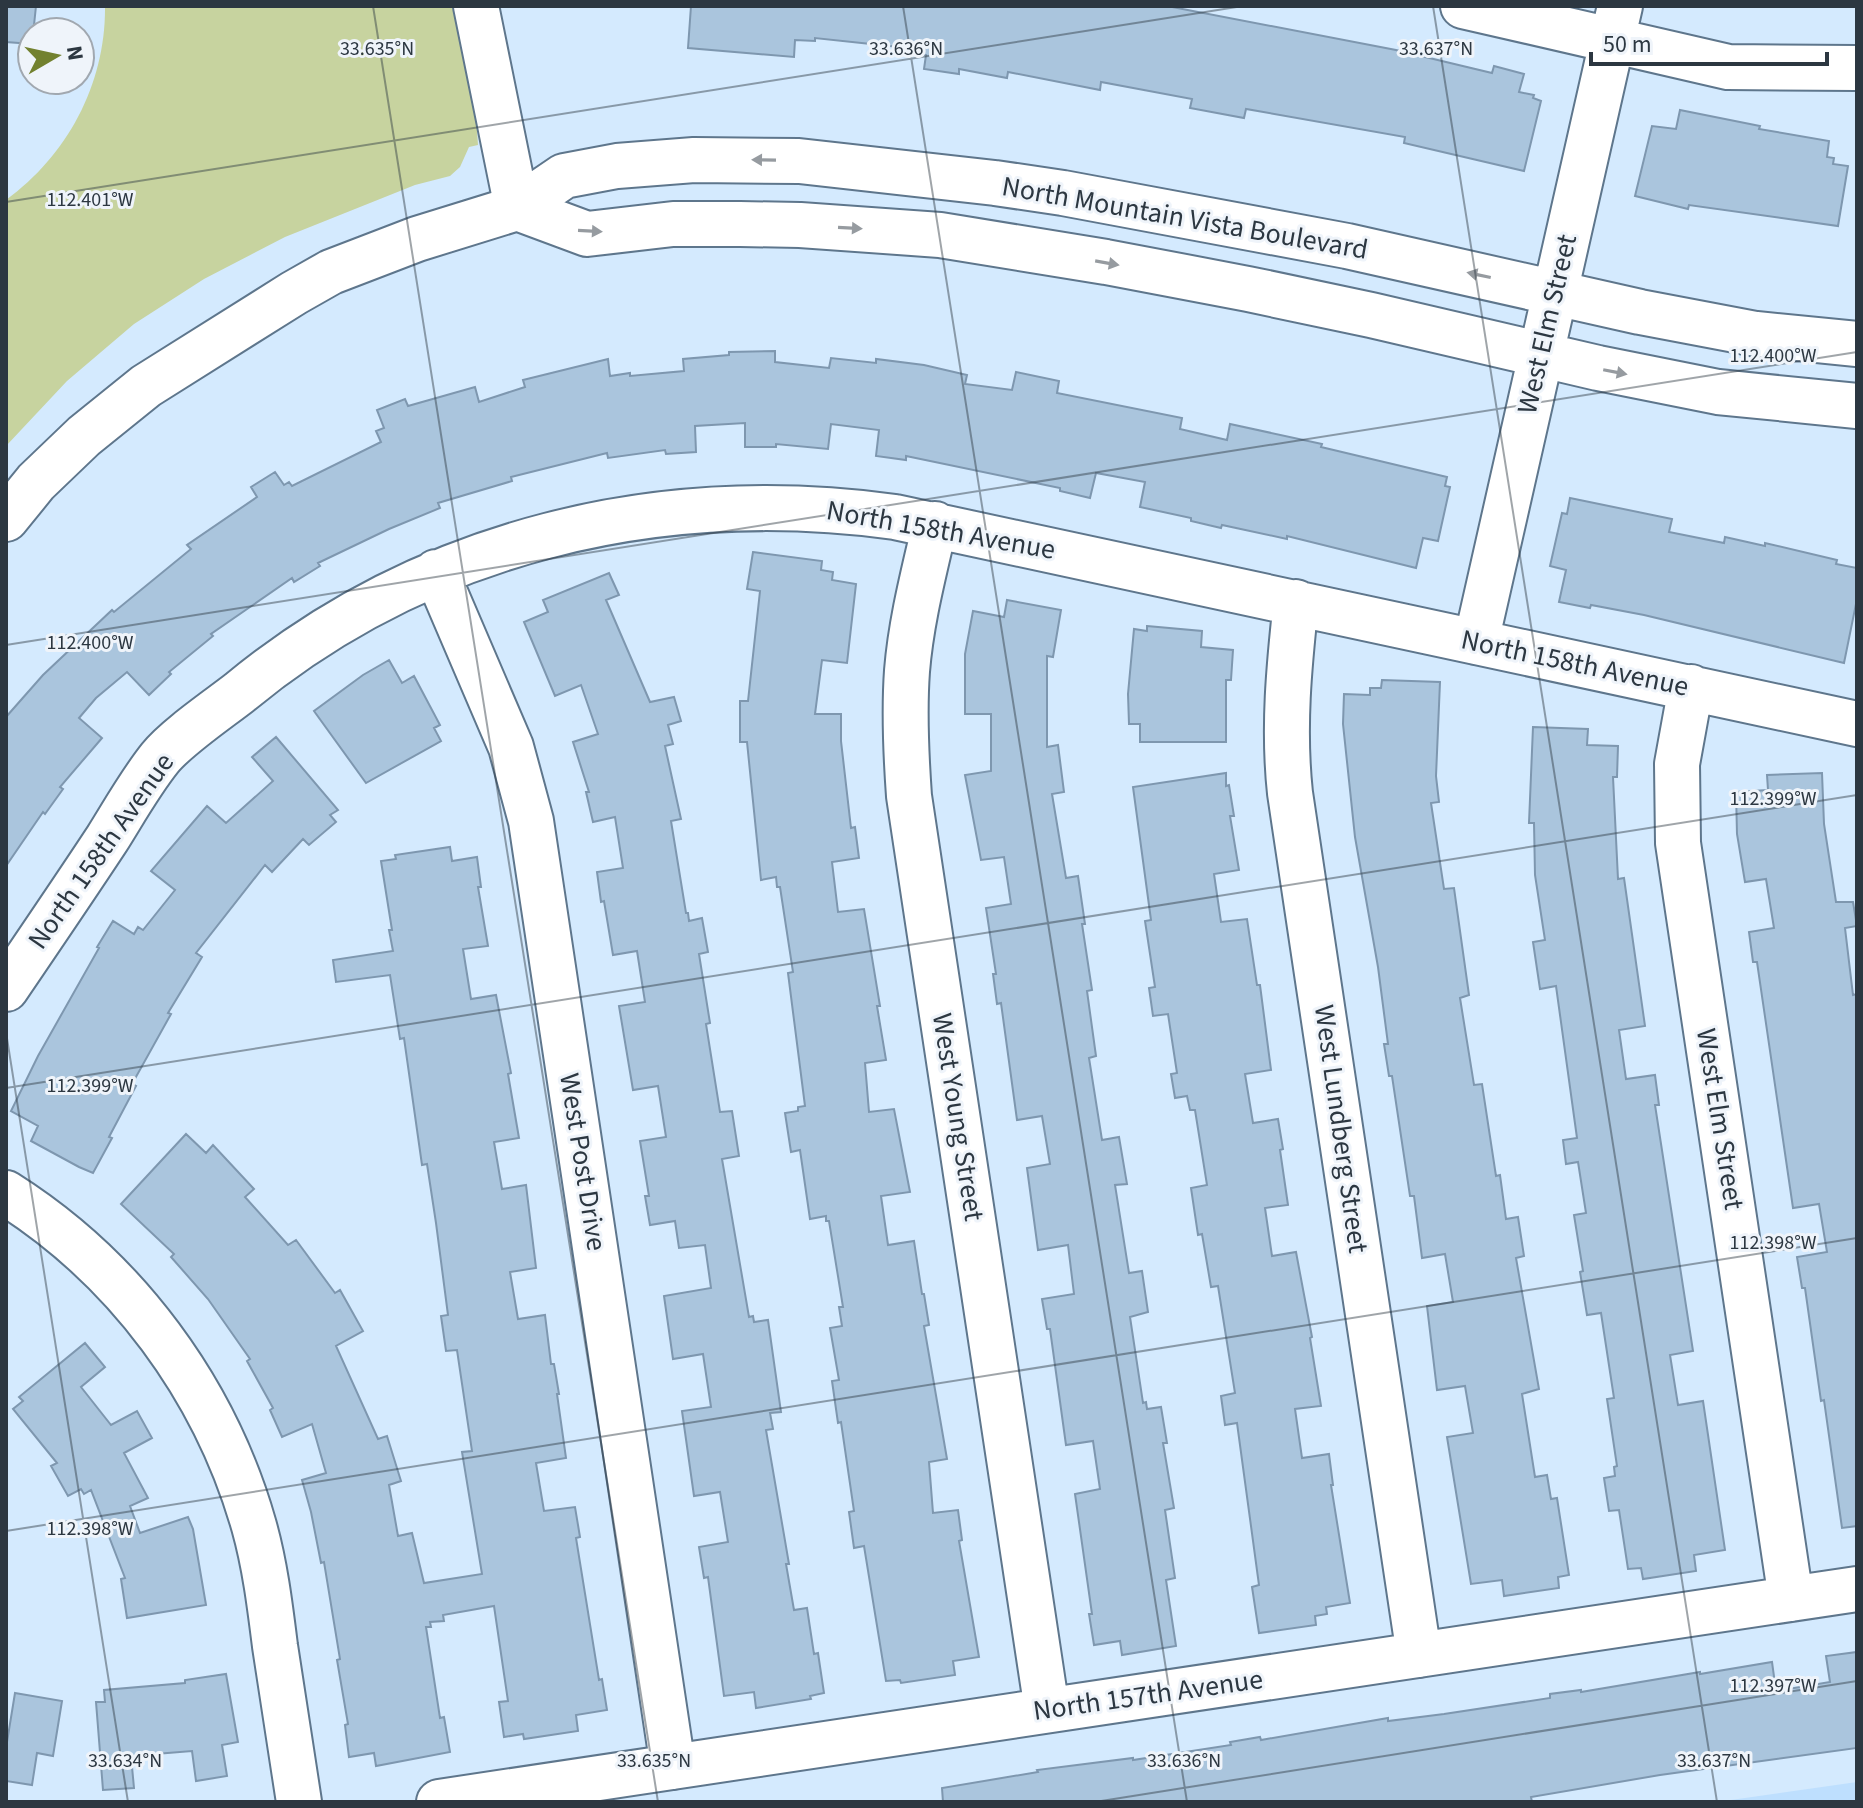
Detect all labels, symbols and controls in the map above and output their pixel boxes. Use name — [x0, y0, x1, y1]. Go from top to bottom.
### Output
north arrow — [16, 16, 96, 96]
scale bar — [1591, 16, 1827, 66]
text: 50 m — [1603, 27, 1652, 62]
text: 33.635°N — [340, 35, 414, 63]
text: 33.636°N — [869, 35, 943, 63]
text: 33.637°N — [1399, 35, 1473, 63]
text: N — [58, 43, 92, 63]
one-way arrow — [751, 154, 776, 167]
street label: North Mountain Vista Boulevard — [999, 166, 1371, 270]
text: 112.401°W — [47, 186, 134, 214]
one-way arrow — [838, 222, 863, 235]
one-way arrow — [578, 224, 604, 237]
street label: West Elm Street — [1507, 230, 1587, 418]
one-way arrow — [1095, 257, 1120, 269]
one-way arrow — [1466, 268, 1491, 281]
text: 112.400°W — [1730, 342, 1817, 370]
one-way arrow — [1603, 366, 1628, 378]
street label: North 158th Avenue — [823, 490, 1059, 570]
street label: North 158th Avenue — [1458, 619, 1692, 707]
text: 112.400°W — [47, 629, 134, 657]
street label: North 158th Avenue — [18, 745, 184, 957]
text: 112.399°W — [1730, 785, 1817, 813]
street label: West Lundberg Street — [1304, 1002, 1378, 1256]
street label: West Young Street — [922, 1010, 994, 1224]
street label: West Elm Street — [1686, 1025, 1754, 1213]
street label: West Post Drive — [549, 1070, 617, 1254]
text: 112.399°W — [47, 1072, 134, 1100]
text: 112.398°W — [1730, 1229, 1817, 1257]
text: 112.398°W — [47, 1515, 134, 1543]
street label: North 157th Avenue — [1031, 1659, 1265, 1731]
text: 112.397°W — [1730, 1672, 1817, 1700]
text: 33.634°N — [88, 1747, 162, 1775]
text: 33.635°N — [617, 1747, 691, 1775]
text: 33.636°N — [1147, 1747, 1221, 1775]
text: 33.637°N — [1677, 1747, 1751, 1775]

